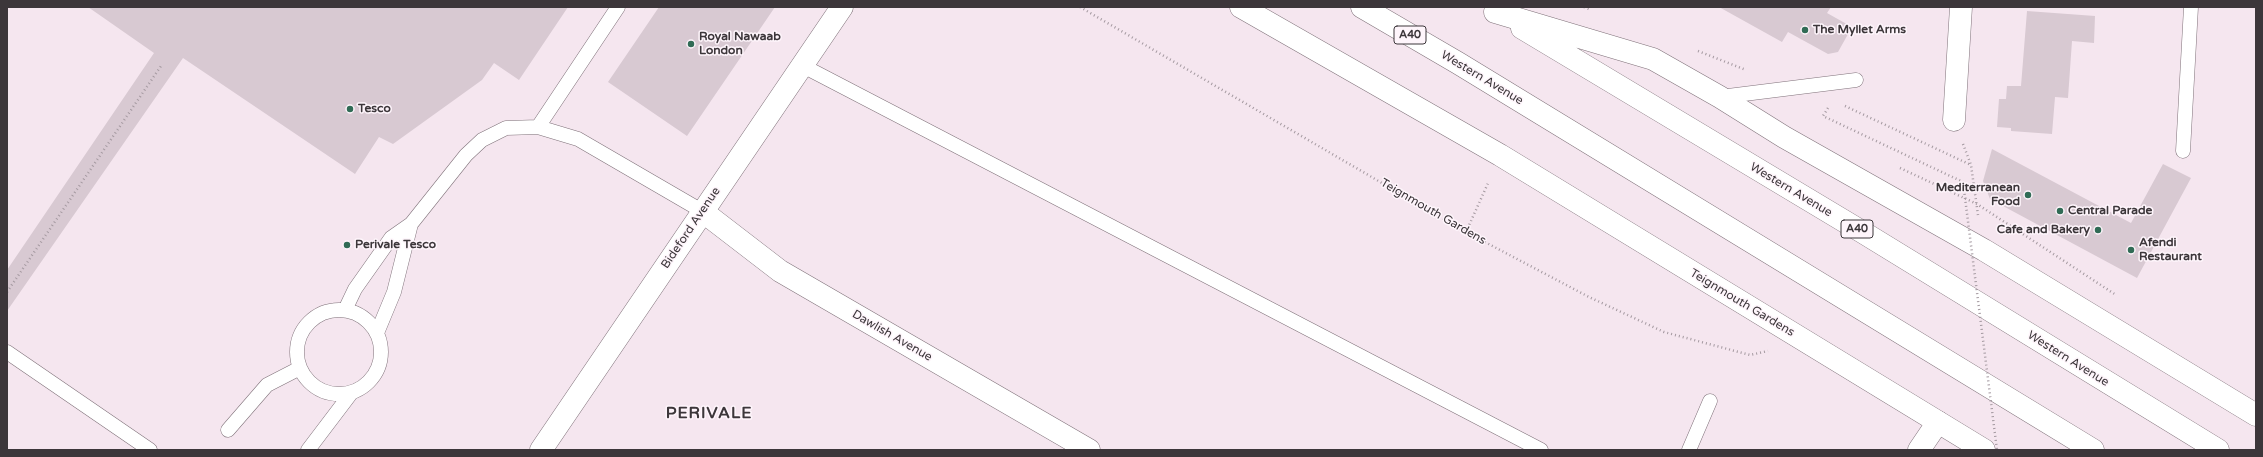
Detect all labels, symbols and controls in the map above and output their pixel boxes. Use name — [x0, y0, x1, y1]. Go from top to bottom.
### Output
place label: The Myllet Arms — [1813, 23, 1906, 37]
marker: The Myllet Arms — [1800, 25, 1810, 35]
road number: A40 — [1394, 26, 1426, 44]
place label: Royal Nawaab London — [699, 30, 781, 58]
marker: Royal Nawaab London — [686, 39, 696, 49]
street label: Western Avenue — [1438, 48, 1526, 108]
place label: Tesco — [358, 102, 391, 116]
marker: Tesco — [345, 104, 355, 114]
street label: Western Avenue — [1747, 160, 1835, 220]
street label: Teignmouth Gardens — [1378, 176, 1488, 248]
place label: Mediterranean Food — [1936, 181, 2020, 209]
street label: Bideford Avenue — [658, 185, 724, 271]
marker: Mediterranean Food — [2023, 190, 2033, 200]
place label: Central Parade — [2068, 204, 2152, 218]
marker: Central Parade — [2055, 206, 2065, 216]
road number: A40 — [1841, 220, 1873, 238]
place label: Cafe and Bakery — [1997, 223, 2090, 237]
marker: Cafe and Bakery — [2093, 225, 2103, 235]
place label: Afendi Restaurant — [2139, 236, 2202, 264]
place label: Perivale Tesco — [355, 238, 436, 252]
marker: Perivale Tesco — [342, 240, 352, 250]
marker: Afendi Restaurant — [2126, 245, 2136, 255]
street label: Teignmouth Gardens — [1687, 266, 1797, 340]
street label: Dawlish Avenue — [849, 307, 935, 365]
street label: Western Avenue — [2025, 328, 2111, 390]
district label: PERIVALE — [666, 404, 752, 424]

